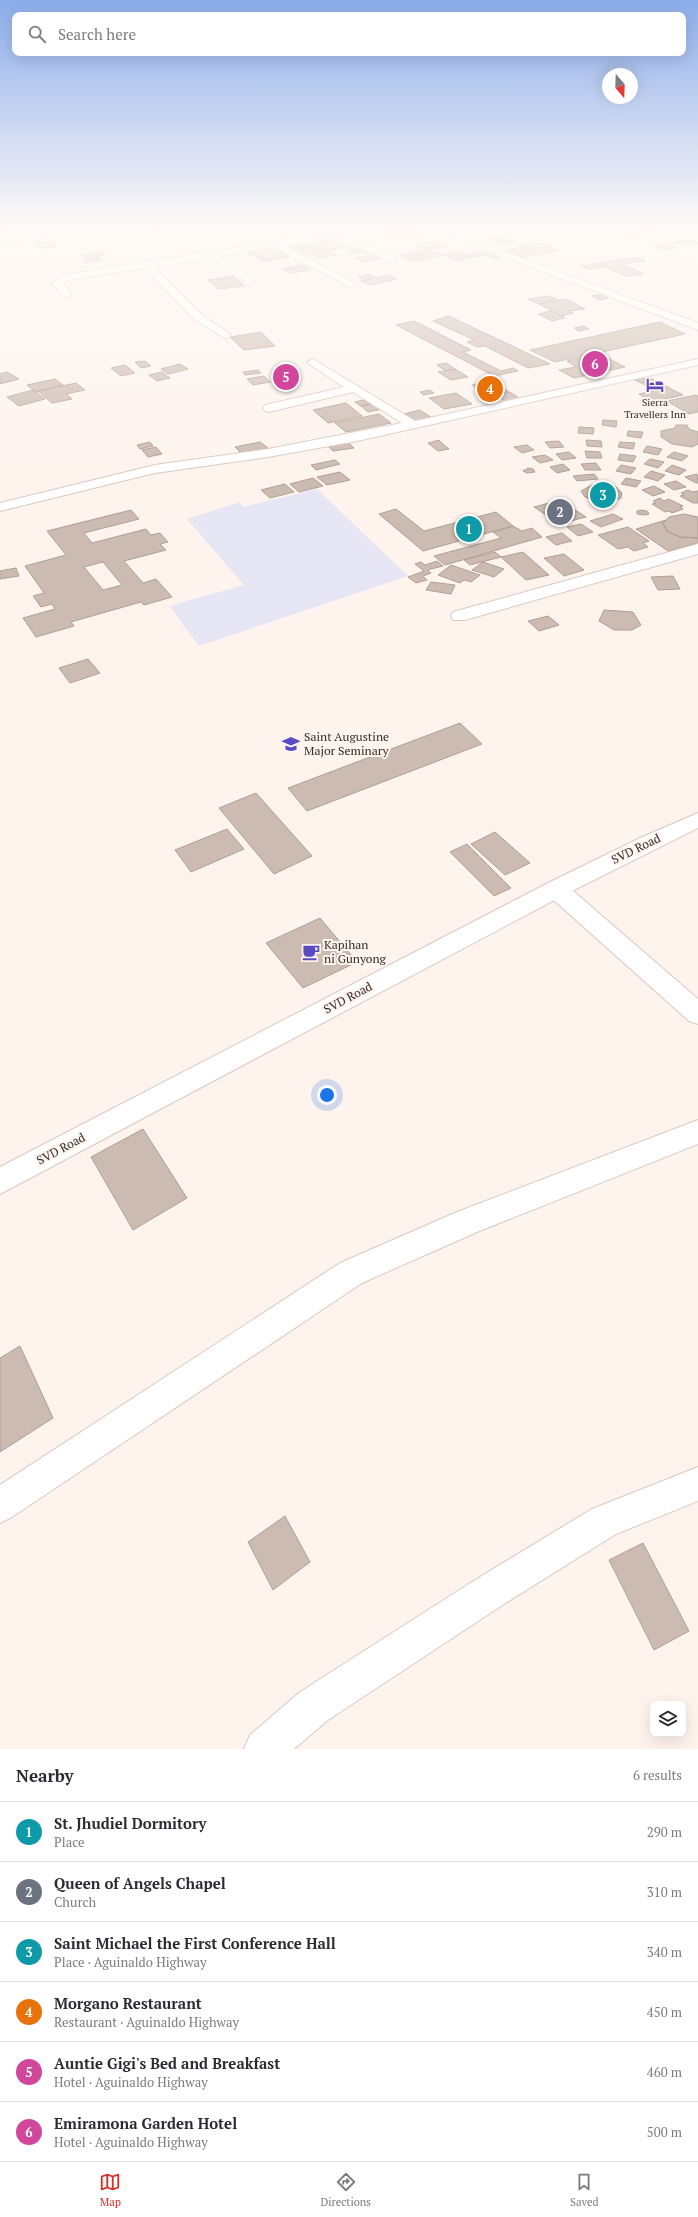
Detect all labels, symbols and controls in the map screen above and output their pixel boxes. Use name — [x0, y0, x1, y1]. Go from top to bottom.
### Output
search box — [12, 12, 686, 56]
icon: search — [26, 23, 48, 45]
text: Search here — [58, 24, 136, 44]
north arrow — [602, 68, 638, 104]
pin: 6 — [582, 349, 608, 379]
pin: 5 — [273, 362, 299, 392]
pin: 4 — [477, 374, 503, 404]
hotel icon: Sierra Travellers Inn — [645, 375, 665, 395]
place label: Sierra Travellers Inn — [624, 396, 686, 421]
pin: 3 — [590, 480, 616, 510]
pin: 2 — [547, 497, 573, 527]
pin: 1 — [456, 514, 482, 544]
place label: Saint Augustine Major Seminary — [304, 729, 390, 758]
school or university icon: Saint Augustine Major Seminary — [281, 734, 301, 754]
street label: SVD Road — [609, 830, 663, 867]
place label: Kapihan ni Gunyong — [324, 937, 387, 966]
cafe icon: Kapihan ni Gunyong — [301, 942, 321, 962]
street label: SVD Road — [321, 978, 375, 1017]
your location — [317, 1085, 337, 1105]
street label: SVD Road — [34, 1129, 88, 1168]
map controls — [650, 1701, 686, 1737]
button: layers — [650, 1701, 686, 1737]
text: Nearby — [16, 1764, 74, 1787]
text: 6 results — [633, 1766, 682, 1784]
text: St. Jhudiel Dormitory — [54, 1813, 206, 1833]
text: 1 — [25, 1823, 33, 1841]
text: 290 m — [647, 1823, 682, 1841]
text: Place — [54, 1833, 85, 1851]
text: Queen of Angels Chapel — [54, 1873, 226, 1893]
text: 2 — [25, 1883, 33, 1901]
text: 310 m — [647, 1883, 682, 1901]
text: Church — [54, 1893, 96, 1911]
text: Saint Michael the First Conference Hall — [54, 1933, 336, 1953]
text: 3 — [25, 1943, 33, 1961]
text: 340 m — [647, 1943, 682, 1961]
text: Place · Aguinaldo Highway — [54, 1953, 207, 1971]
text: Morgano Restaurant — [54, 1993, 202, 2013]
text: 4 — [25, 2003, 33, 2021]
text: 450 m — [647, 2003, 682, 2021]
text: Restaurant · Aguinaldo Highway — [54, 2013, 239, 2031]
text: Auntie Gigi's Bed and Breakfast — [54, 2053, 280, 2073]
text: 5 — [25, 2063, 33, 2081]
text: 460 m — [647, 2063, 682, 2081]
text: Hotel · Aguinaldo Highway — [54, 2073, 208, 2091]
text: Emiramona Garden Hotel — [54, 2113, 237, 2133]
text: 6 — [25, 2123, 33, 2141]
text: 500 m — [647, 2123, 682, 2141]
text: Hotel · Aguinaldo Highway — [54, 2133, 208, 2151]
tab: Map — [99, 2171, 121, 2209]
tab: Directions — [320, 2171, 371, 2209]
tab: Saved — [570, 2171, 599, 2209]

